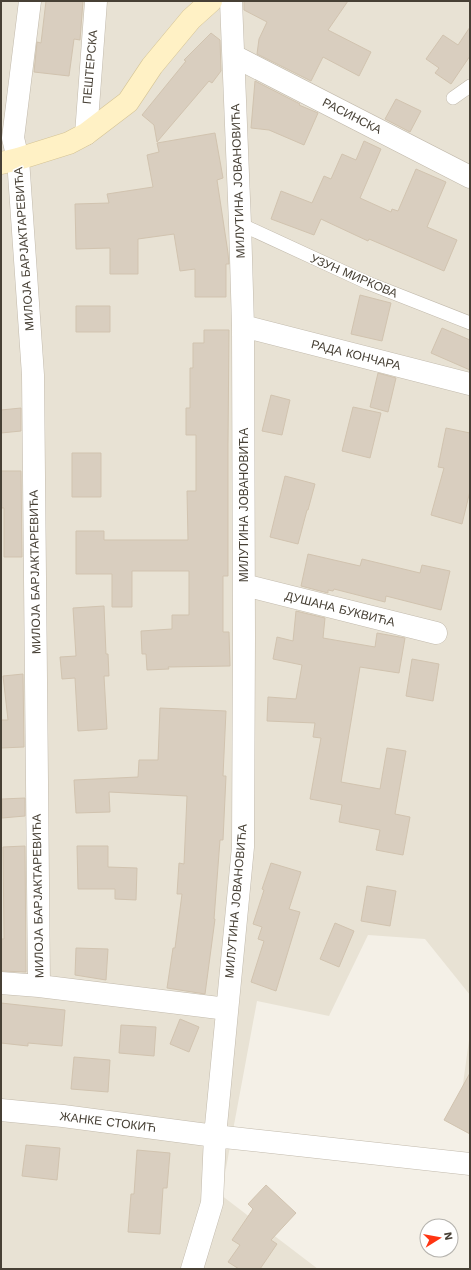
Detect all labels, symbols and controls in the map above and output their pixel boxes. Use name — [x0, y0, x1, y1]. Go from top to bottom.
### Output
street label: ПЕШТЕРСКА — [80, 29, 100, 105]
street label: РАСИНСКА — [320, 95, 384, 137]
street label: МИЛУТИНА ЈОВАНОВИЋА — [228, 103, 248, 259]
street label: МИЛОЈА БАРЈАКТАРЕВИЋА — [11, 167, 37, 331]
street label: УЗУН МИРКОВА — [308, 251, 400, 301]
street label: РАДА КОНЧАРА — [310, 337, 402, 373]
street label: МИЛУТИНА ЈОВАНОВИЋА — [237, 428, 251, 582]
street label: МИЛОЈА БАРЈАКТАРЕВИЋА — [27, 490, 43, 654]
street label: ДУШАНА БУКВИЋА — [284, 589, 396, 629]
street label: МИЛОЈА БАРЈАКТАРЕВИЋА — [30, 814, 46, 978]
street label: МИЛУТИНА ЈОВАНОВИЋА — [222, 823, 250, 979]
street label: ЖАНКЕ СТОКИЋ — [59, 1109, 157, 1135]
north arrow — [419, 1218, 459, 1258]
text: N — [441, 1231, 455, 1241]

